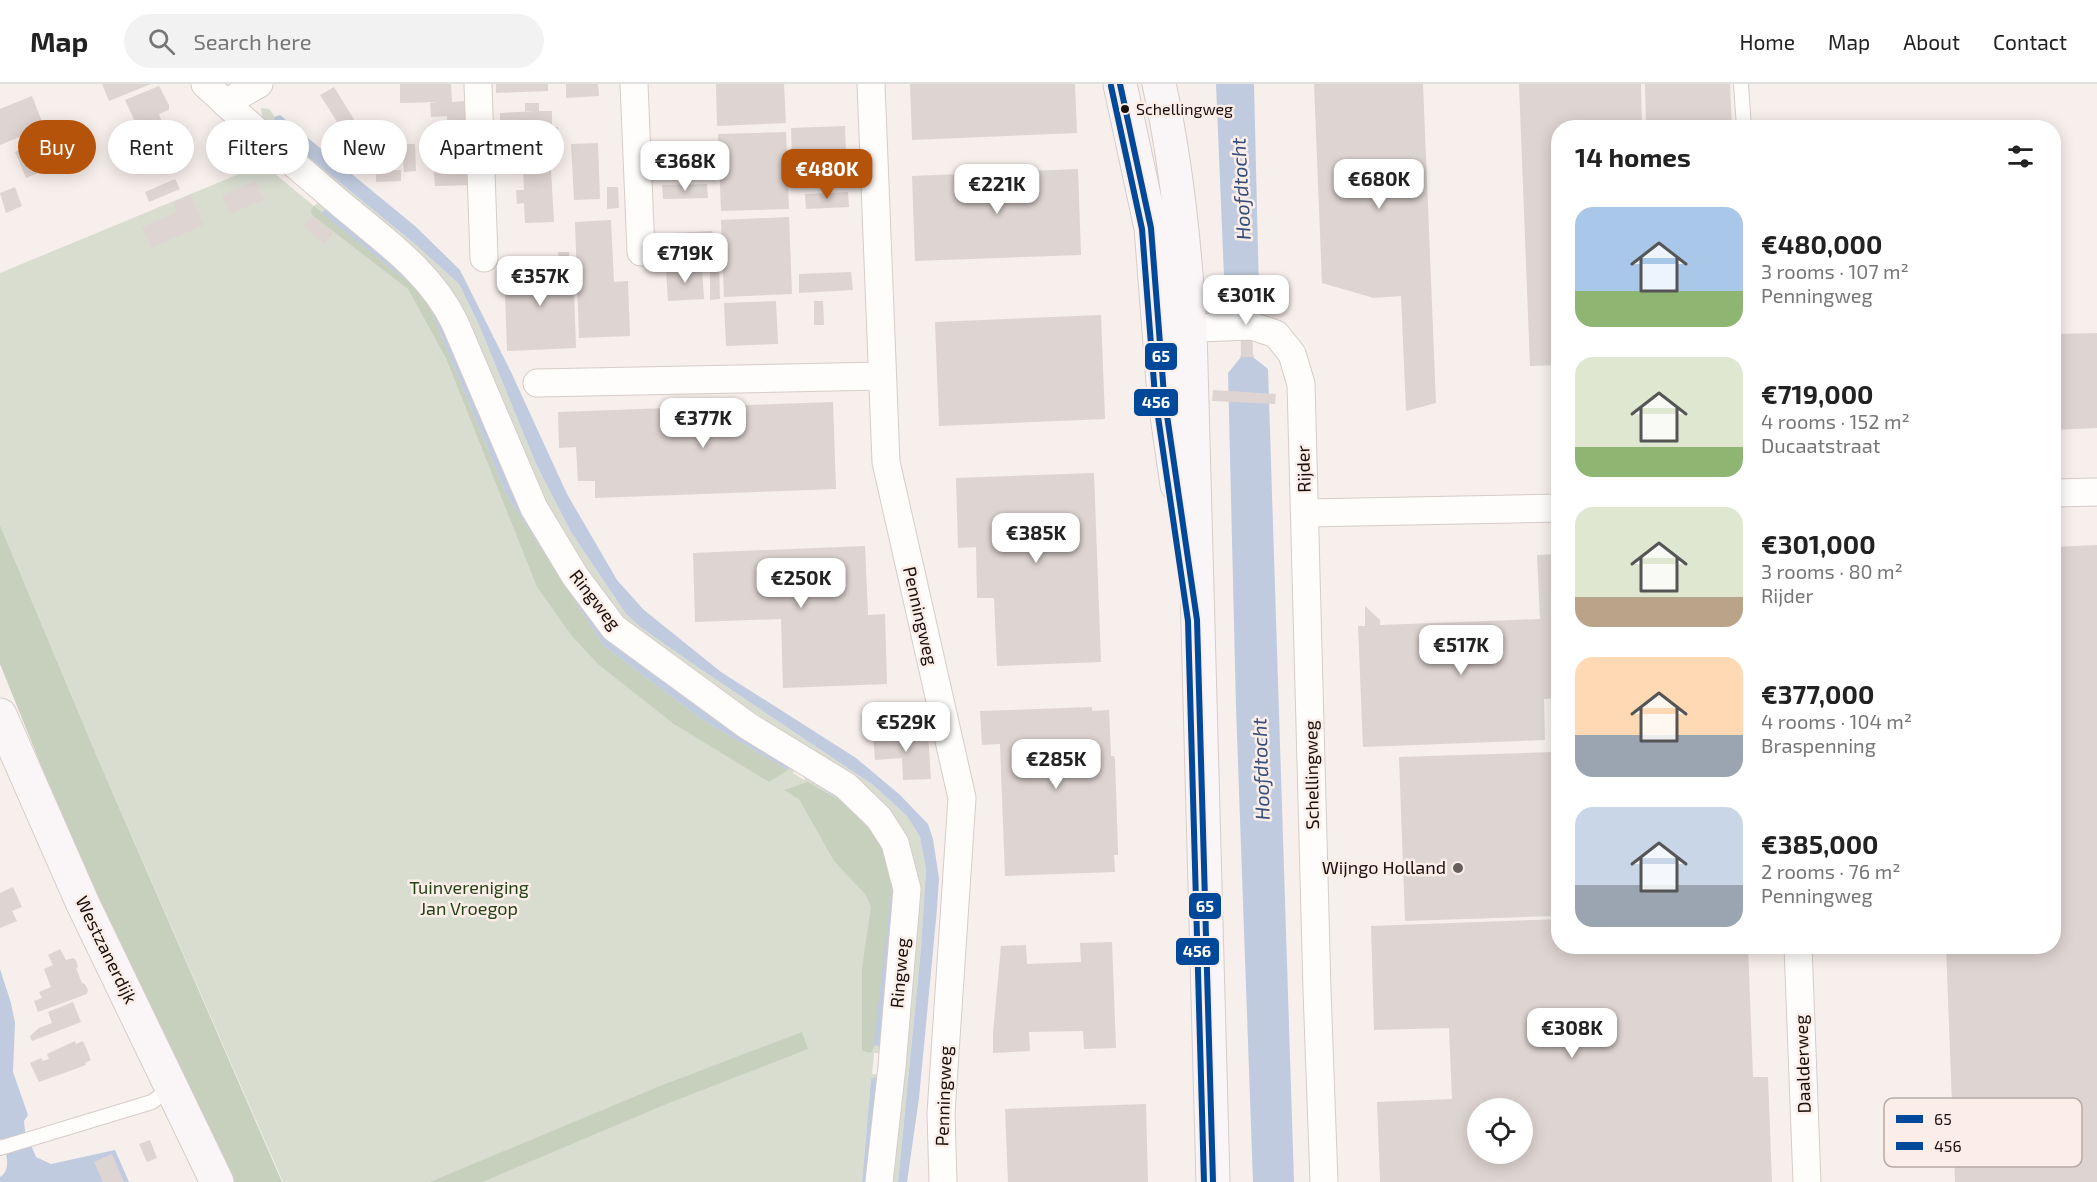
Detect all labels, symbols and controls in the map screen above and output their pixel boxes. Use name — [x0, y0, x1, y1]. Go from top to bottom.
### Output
search box — [124, 14, 544, 68]
text: Map — [30, 24, 88, 58]
icon: search — [145, 25, 178, 58]
text: Search here — [193, 28, 312, 54]
text: Home — [1739, 29, 1795, 54]
text: Map — [1828, 29, 1870, 54]
text: About — [1903, 29, 1960, 54]
text: Contact — [1993, 29, 2067, 54]
place label: Schellingweg — [1136, 99, 1233, 118]
marker: Schellingweg — [1119, 103, 1131, 115]
chip: Buy — [18, 120, 96, 174]
chip: Rent — [108, 120, 194, 174]
chip: Filters — [206, 120, 309, 174]
chip: New — [321, 120, 407, 174]
chip: Apartment — [419, 120, 564, 174]
water label: Hoofdtocht — [1225, 137, 1255, 241]
icon: filters — [2004, 140, 2037, 173]
pin: €368K — [643, 141, 727, 192]
text: 14 homes — [1575, 141, 1691, 172]
text: €368K — [654, 148, 716, 172]
pin: €480K — [785, 149, 869, 200]
text: €480K — [795, 156, 859, 180]
pin: €680K — [1337, 159, 1421, 210]
pin: €221K — [955, 164, 1039, 215]
text: €680K — [1348, 166, 1410, 190]
text: €221K — [968, 171, 1026, 195]
text: €480,000 — [1761, 228, 1882, 259]
icon: home — [1623, 231, 1695, 303]
pin: €719K — [643, 233, 727, 284]
text: €719K — [657, 240, 713, 264]
pin: €357K — [498, 256, 582, 307]
text: 3 rooms · 107 m² — [1761, 259, 1909, 283]
text: €357K — [511, 263, 569, 287]
pin: €301K — [1204, 275, 1288, 326]
text: €301K — [1217, 282, 1275, 306]
text: Penningweg — [1761, 283, 1873, 307]
line badge: 65 — [1144, 342, 1178, 371]
text: 65 — [1152, 346, 1170, 365]
text: €719,000 — [1761, 378, 1874, 409]
icon: home — [1623, 381, 1695, 453]
line badge: 456 — [1133, 388, 1179, 417]
text: 456 — [1142, 392, 1170, 411]
pin: €377K — [661, 398, 745, 449]
text: €377K — [674, 405, 732, 429]
text: 4 rooms · 152 m² — [1761, 409, 1910, 433]
text: Ducaatstraat — [1761, 433, 1880, 457]
street label: Rijder — [1291, 445, 1315, 493]
pin: €385K — [994, 513, 1078, 564]
text: €385K — [1006, 520, 1066, 544]
text: €301,000 — [1761, 528, 1876, 559]
icon: home — [1623, 531, 1695, 603]
pin: €250K — [759, 558, 843, 609]
text: 3 rooms · 80 m² — [1761, 559, 1903, 583]
street label: Penningweg — [899, 564, 943, 667]
street label: Ringweg — [565, 565, 626, 634]
text: €250K — [771, 565, 831, 589]
text: Rijder — [1761, 583, 1814, 607]
pin: €517K — [1419, 625, 1503, 676]
text: €517K — [1433, 632, 1489, 656]
text: €377,000 — [1761, 678, 1874, 709]
icon: home — [1623, 681, 1695, 753]
pin: €529K — [864, 702, 948, 753]
text: €529K — [876, 709, 936, 733]
text: 4 rooms · 104 m² — [1761, 709, 1912, 733]
water label: Hoofdtocht — [1246, 717, 1274, 821]
street label: Schellingweg — [1299, 720, 1323, 830]
text: Braspenning — [1761, 733, 1876, 757]
pin: €285K — [1014, 739, 1098, 790]
text: €285K — [1026, 746, 1086, 770]
text: €385,000 — [1761, 828, 1879, 859]
icon: home — [1623, 831, 1695, 903]
place label: Wijngo Holland — [1322, 856, 1446, 878]
text: 2 rooms · 76 m² — [1761, 859, 1900, 883]
marker: Wijngo Holland — [1451, 861, 1465, 875]
park label: Tuinvereniging Jan Vroegop — [409, 876, 529, 919]
text: Penningweg — [1761, 883, 1873, 907]
street label: Westzanerdijk — [71, 892, 142, 1007]
line badge: 65 — [1188, 892, 1222, 920]
text: 65 — [1196, 896, 1214, 915]
street label: Ringweg — [885, 937, 913, 1009]
line badge: 456 — [1175, 937, 1220, 966]
text: 456 — [1183, 941, 1211, 960]
pin: €308K — [1530, 1008, 1614, 1059]
street label: Daalderweg — [1789, 1014, 1815, 1114]
text: €308K — [1541, 1015, 1603, 1039]
street label: Penningweg — [930, 1045, 956, 1147]
map controls — [1467, 1098, 1533, 1164]
button: locate — [1467, 1098, 1533, 1164]
legend — [1884, 1098, 2082, 1167]
text: 65 — [1934, 1109, 1952, 1128]
text: 456 — [1934, 1136, 1962, 1155]

